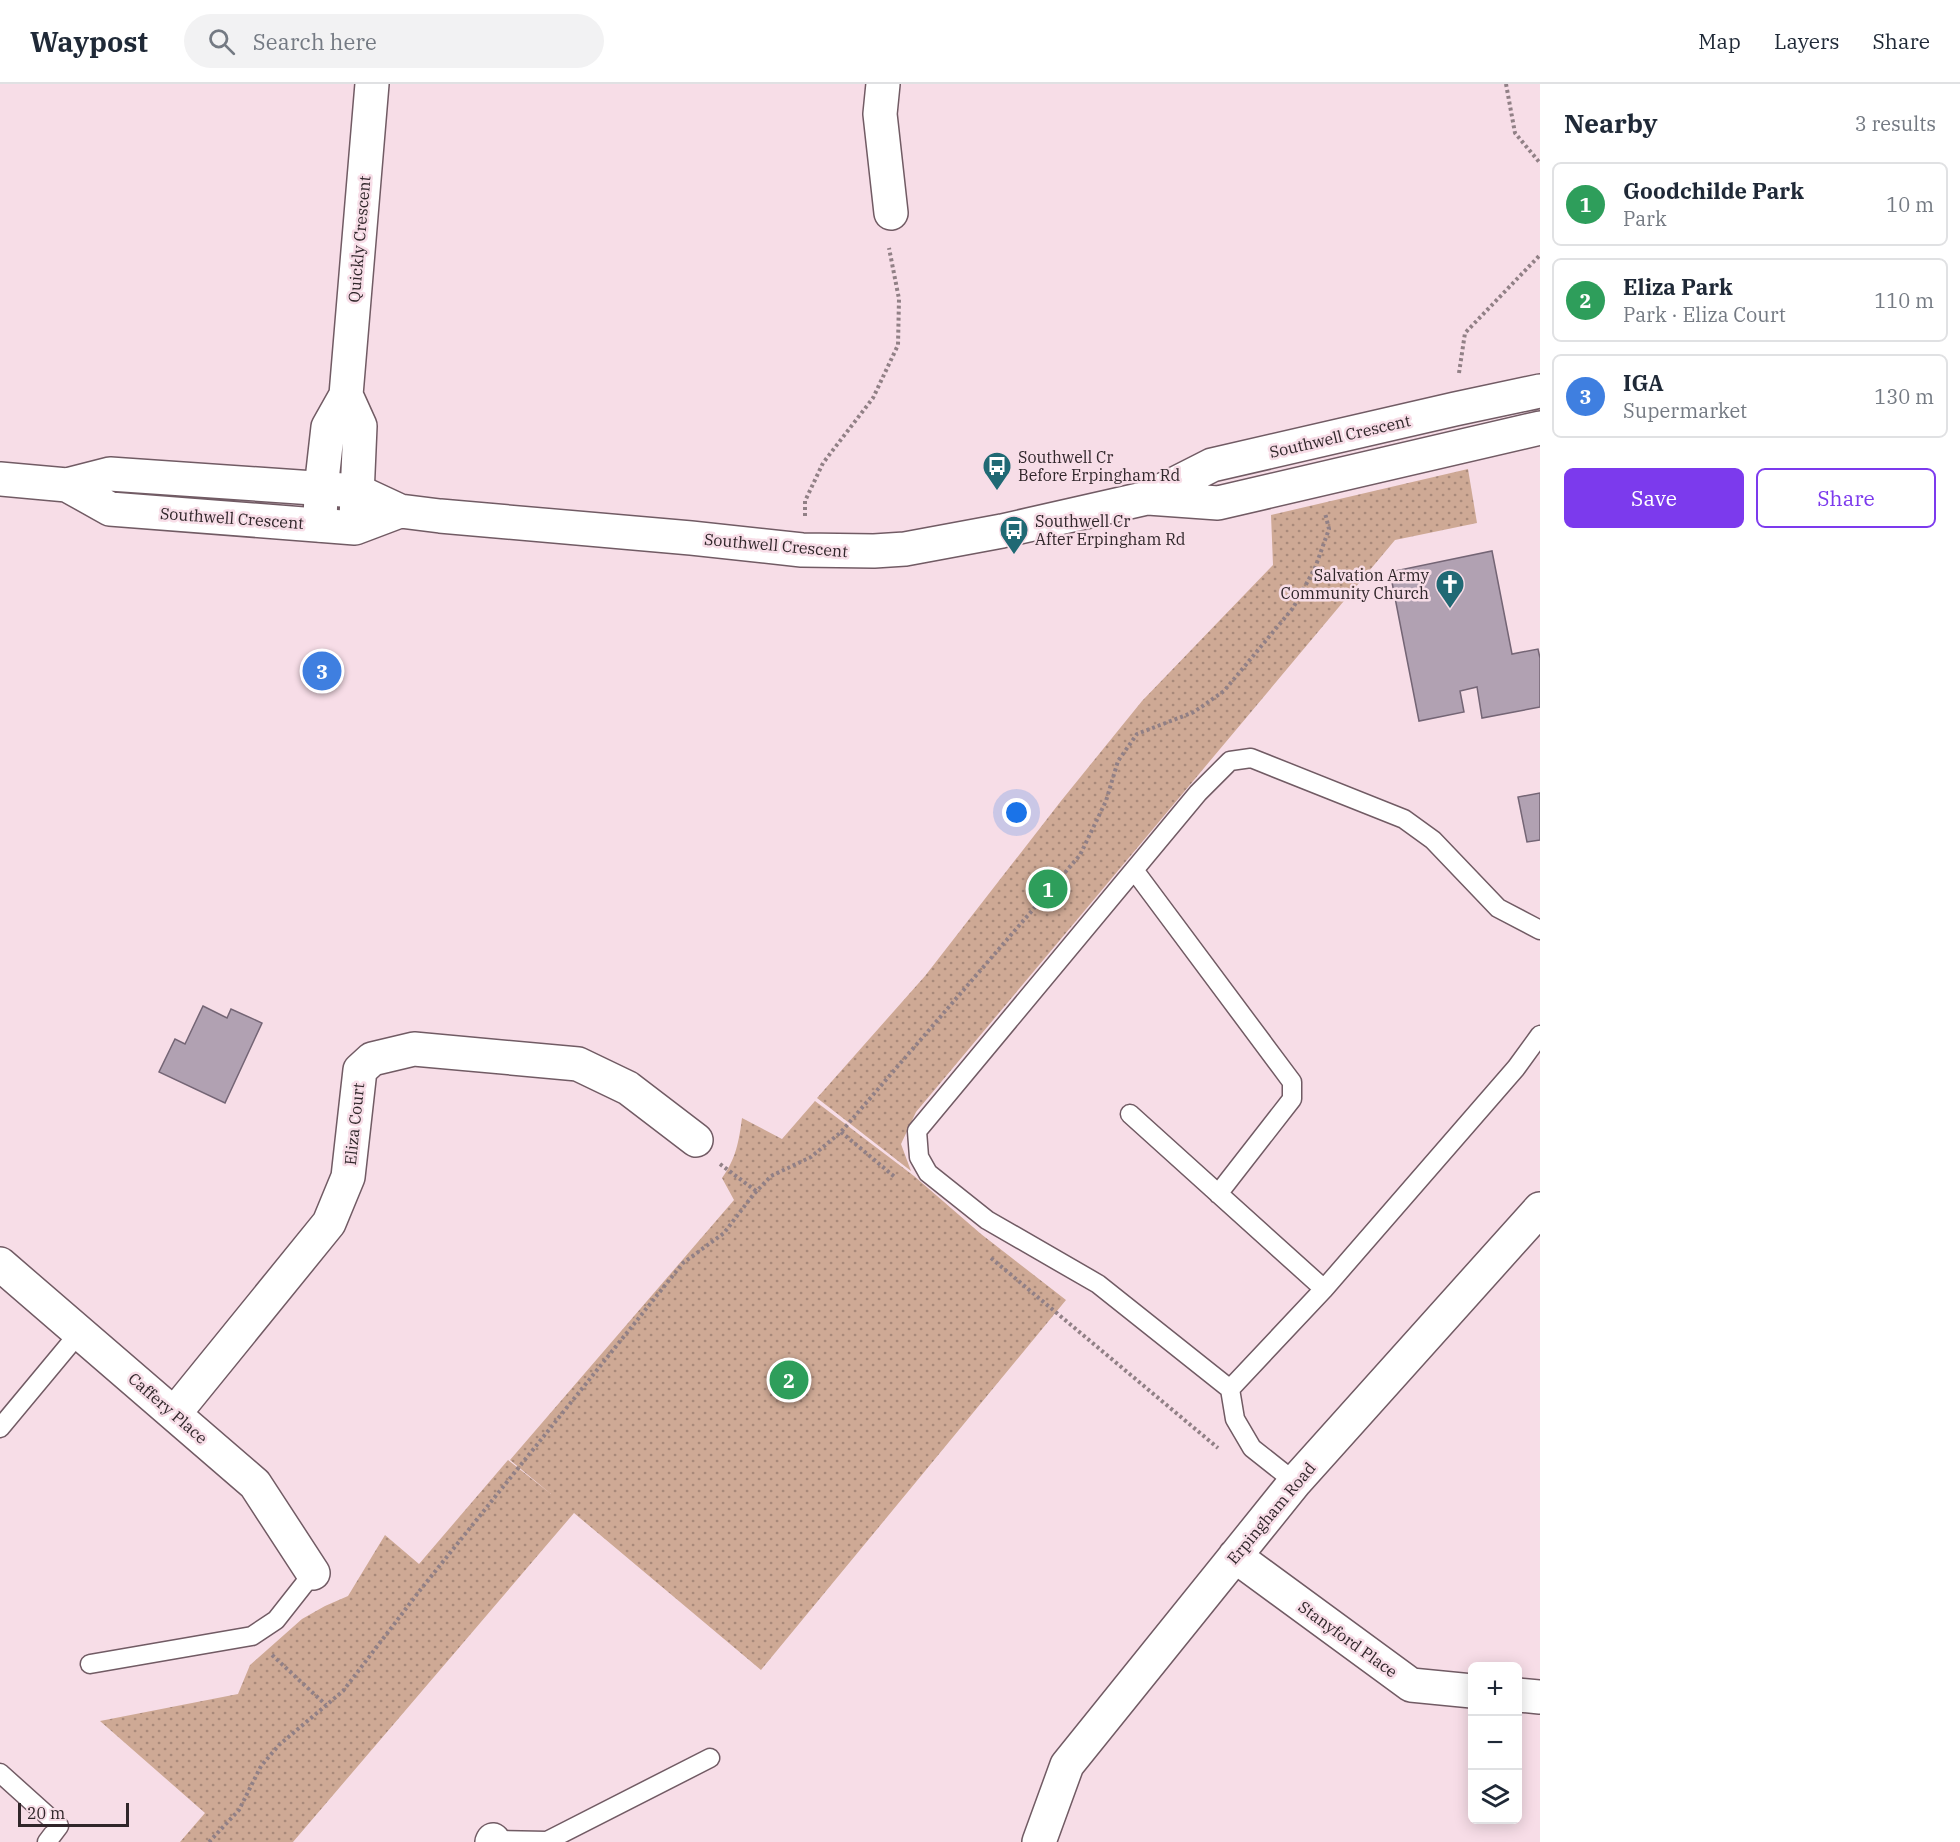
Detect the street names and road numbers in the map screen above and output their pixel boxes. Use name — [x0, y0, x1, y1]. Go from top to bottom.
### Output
street label: Quickly Crescent — [343, 174, 375, 303]
street label: Southwell Crescent — [1268, 410, 1413, 462]
street label: Southwell Crescent — [159, 503, 305, 533]
street label: Southwell Crescent — [703, 529, 849, 561]
street label: Eliza Court — [340, 1081, 368, 1166]
street label: Caffery Place — [124, 1368, 212, 1448]
street label: Erpingham Road — [1223, 1458, 1320, 1568]
street label: Stanyford Place — [1295, 1596, 1401, 1682]

